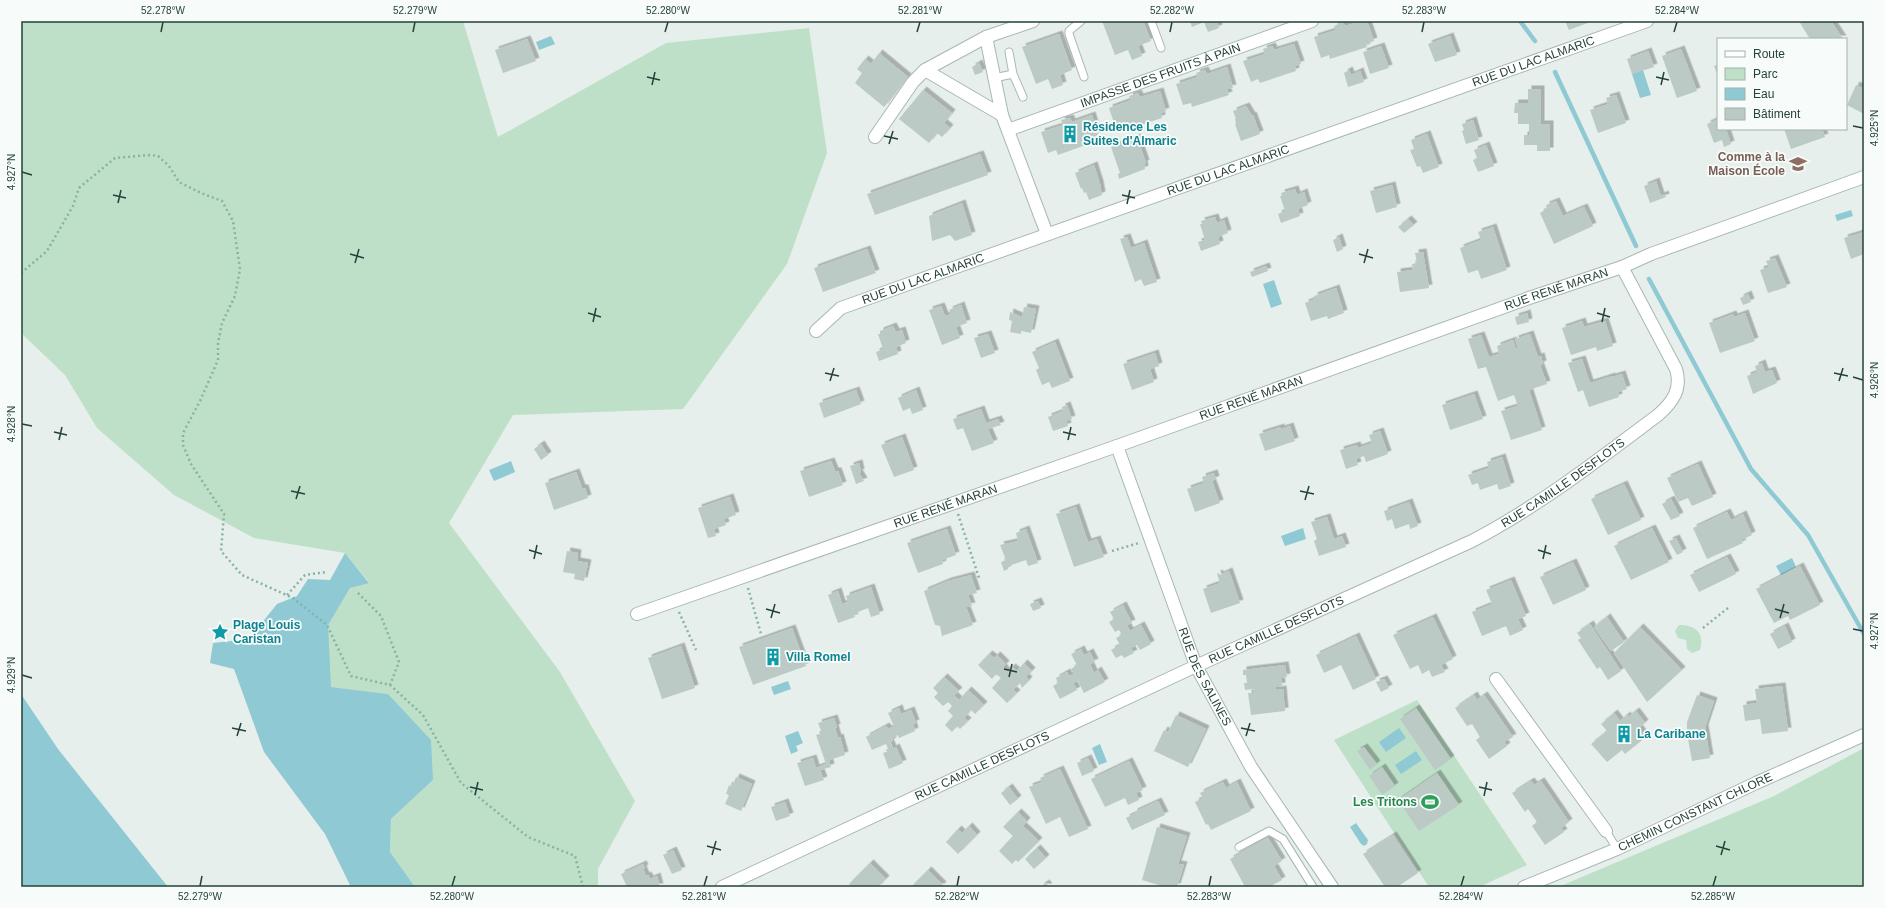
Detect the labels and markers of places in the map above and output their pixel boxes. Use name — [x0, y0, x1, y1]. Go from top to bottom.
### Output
place label: Résidence Les Suites d'Almaric — [1083, 120, 1177, 148]
building icon: Résidence Les Suites d'Almaric — [1060, 124, 1080, 144]
place label: Comme à la Maison École — [1708, 150, 1785, 178]
school or university icon: Comme à la Maison École — [1788, 154, 1808, 174]
place label: Plage Louis Caristan — [233, 618, 301, 646]
place icon: Plage Louis Caristan — [210, 622, 230, 642]
building icon: Villa Romel — [763, 647, 783, 667]
place label: Villa Romel — [786, 650, 850, 664]
building icon: La Caribane — [1614, 724, 1634, 744]
place label: La Caribane — [1637, 727, 1706, 741]
sports icon: Les Tritons — [1420, 792, 1440, 812]
place label: Les Tritons — [1353, 795, 1417, 809]

